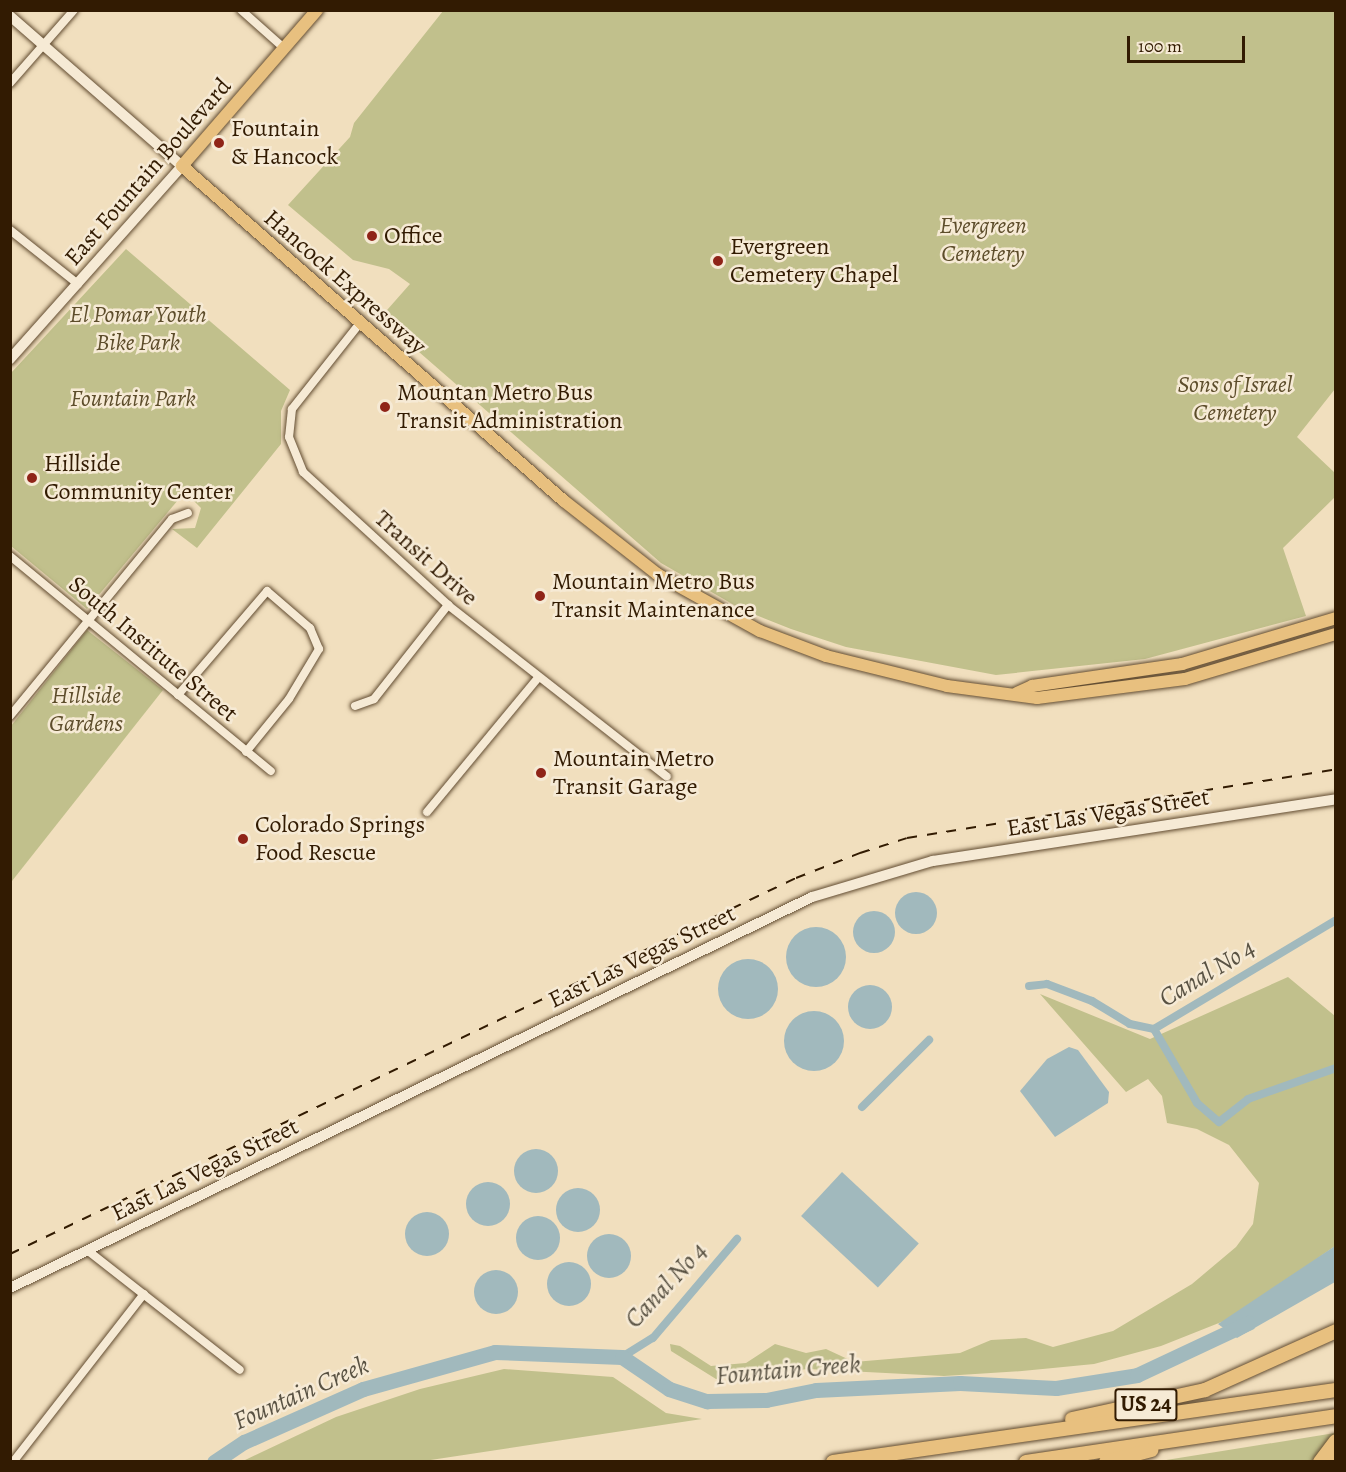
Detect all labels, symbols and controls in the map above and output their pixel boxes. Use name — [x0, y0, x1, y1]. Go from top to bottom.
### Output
scale bar — [1130, 24, 1248, 62]
text: 100 m — [1138, 34, 1182, 58]
street label: East Fountain Boulevard — [59, 72, 237, 272]
place label: Fountain & Hancock — [231, 115, 338, 171]
marker: Fountain & Hancock — [212, 136, 226, 150]
street label: Hancock Expressway — [258, 204, 432, 360]
park label: Evergreen Cemetery — [939, 212, 1027, 268]
place label: Office — [384, 222, 442, 250]
marker: Office — [365, 229, 379, 243]
place label: Evergreen Cemetery Chapel — [730, 233, 898, 289]
marker: Evergreen Cemetery Chapel — [711, 254, 725, 268]
park label: El Pomar Youth Bike Park — [69, 301, 207, 357]
park label: Sons of Israel Cemetery — [1177, 371, 1293, 427]
place label: Mountan Metro Bus Transit Administration — [397, 379, 622, 435]
park label: Fountain Park — [70, 385, 196, 413]
marker: Mountan Metro Bus Transit Administration — [378, 400, 392, 414]
place label: Hillside Community Center — [44, 450, 233, 506]
marker: Hillside Community Center — [25, 471, 39, 485]
street label: Transit Drive — [369, 504, 483, 612]
place label: Mountain Metro Bus Transit Maintenance — [552, 568, 755, 624]
street label: South Institute Street — [63, 570, 243, 728]
marker: Mountain Metro Bus Transit Maintenance — [533, 589, 547, 603]
park label: Hillside Gardens — [49, 682, 123, 738]
place label: Mountain Metro Transit Garage — [553, 745, 714, 801]
marker: Mountain Metro Transit Garage — [534, 766, 548, 780]
street label: East Las Vegas Street — [1005, 783, 1211, 843]
place label: Colorado Springs Food Rescue — [255, 811, 425, 867]
marker: Colorado Springs Food Rescue — [236, 832, 250, 846]
street label: East Las Vegas Street — [544, 899, 740, 1015]
water label: Canal No 4 — [1153, 932, 1261, 1014]
street label: East Las Vegas Street — [107, 1112, 303, 1228]
water label: Canal No 4 — [618, 1235, 714, 1335]
water label: Fountain Creek — [714, 1348, 862, 1392]
water label: Fountain Creek — [228, 1349, 374, 1437]
road number: US 24 — [1113, 1386, 1179, 1424]

